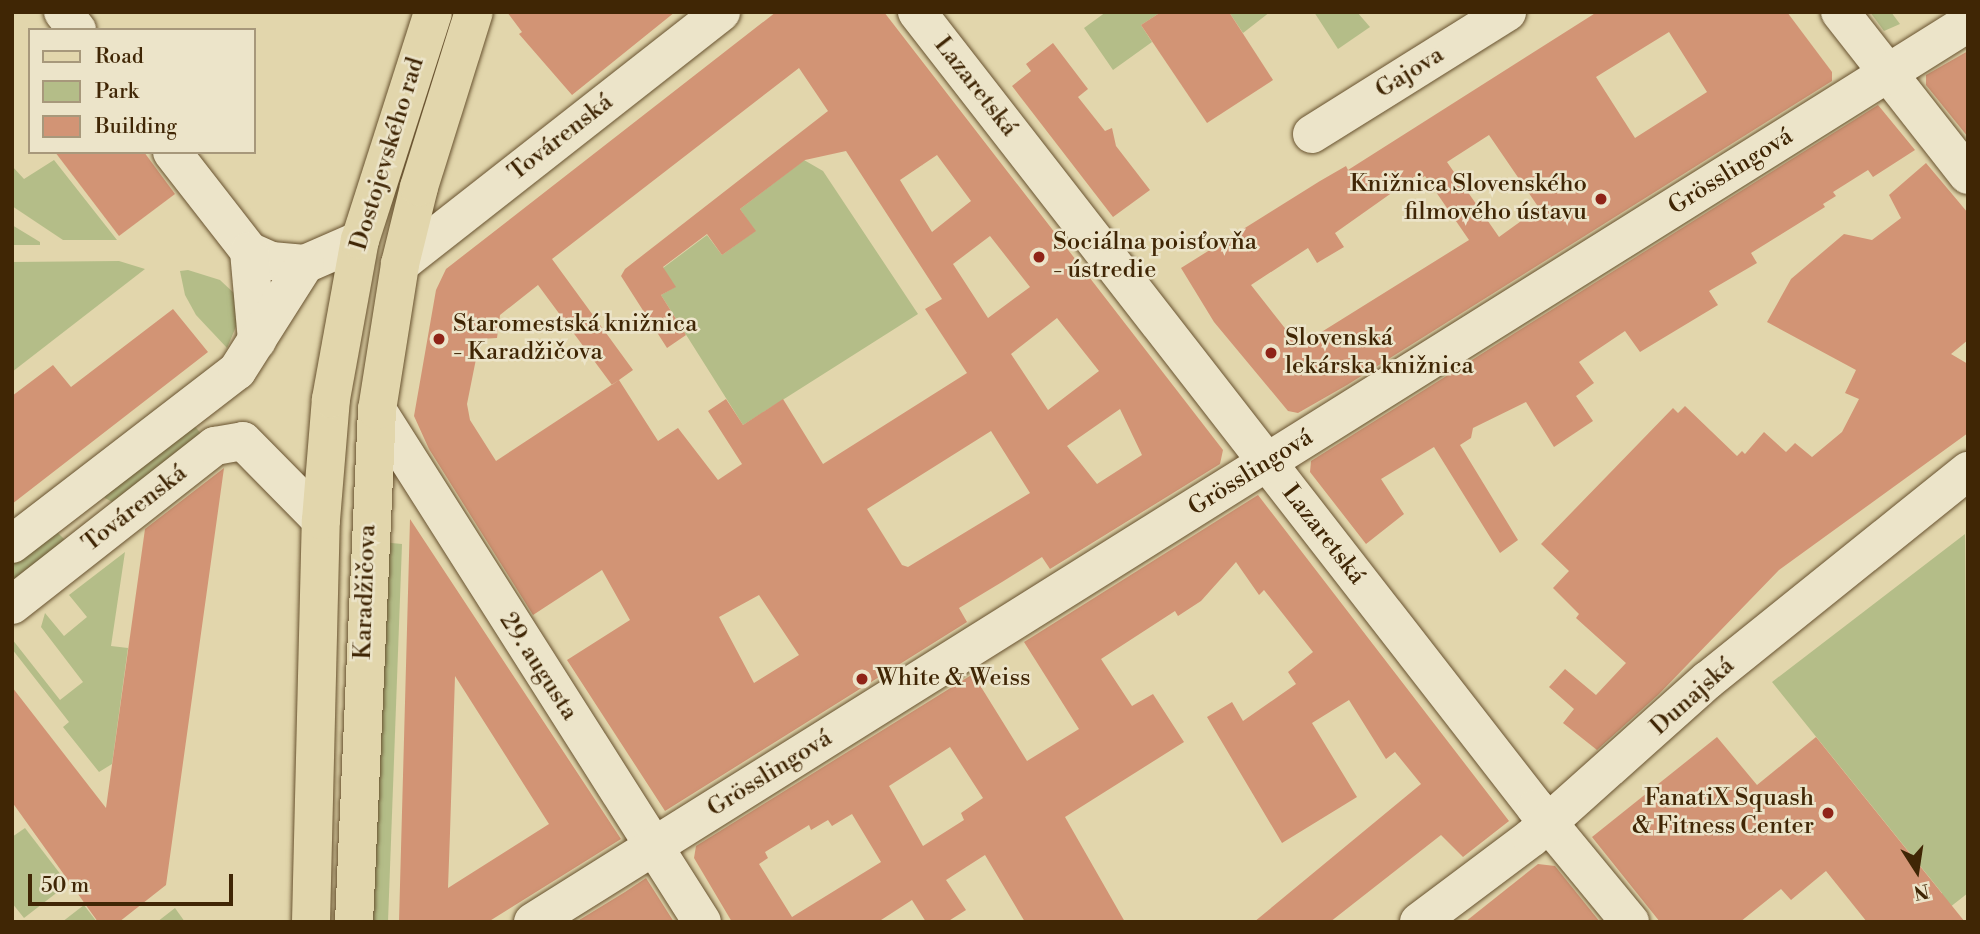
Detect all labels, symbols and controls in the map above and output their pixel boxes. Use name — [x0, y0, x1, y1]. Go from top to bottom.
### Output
legend — [28, 28, 256, 154]
street label: Lazaretská — [927, 31, 1023, 143]
street label: Gajova — [1371, 41, 1449, 105]
text: Road — [95, 44, 144, 70]
street label: Dostojevského rad — [345, 54, 431, 254]
text: Park — [95, 79, 139, 105]
street label: Továrenská — [503, 88, 619, 188]
text: Building — [95, 114, 177, 140]
street label: Grösslingová — [1664, 122, 1798, 222]
place label: Knižnica Slovenského filmového ústavu — [1350, 171, 1587, 227]
marker: Knižnica Slovenského filmového ústavu — [1593, 191, 1609, 207]
place label: Sociálna poisťovňa - ústredie — [1053, 229, 1257, 285]
marker: Sociálna poisťovňa - ústredie — [1031, 249, 1047, 265]
place label: Staromestská knižnica - Karadžičova — [453, 311, 697, 367]
place label: Slovenská lekárska knižnica — [1285, 325, 1474, 381]
marker: Staromestská knižnica - Karadžičova — [431, 331, 447, 347]
marker: Slovenská lekárska knižnica — [1263, 345, 1279, 361]
street label: Grösslingová — [1184, 423, 1318, 523]
street label: Továrenská — [77, 459, 193, 559]
street label: Lazaretská — [1275, 479, 1371, 591]
street label: Karadžičova — [349, 524, 383, 660]
street label: 29. augusta — [493, 608, 583, 726]
street label: Dunajská — [1645, 652, 1741, 742]
place label: White & Weiss — [876, 665, 1031, 693]
marker: White & Weiss — [854, 671, 870, 687]
street label: Grösslingová — [703, 724, 837, 824]
place label: FanatiX Squash & Fitness Center — [1632, 785, 1814, 841]
marker: FanatiX Squash & Fitness Center — [1820, 805, 1836, 821]
north arrow — [1882, 836, 1952, 906]
scale bar — [32, 860, 236, 904]
text: 50 m — [41, 873, 89, 899]
text: N — [1912, 878, 1931, 905]

